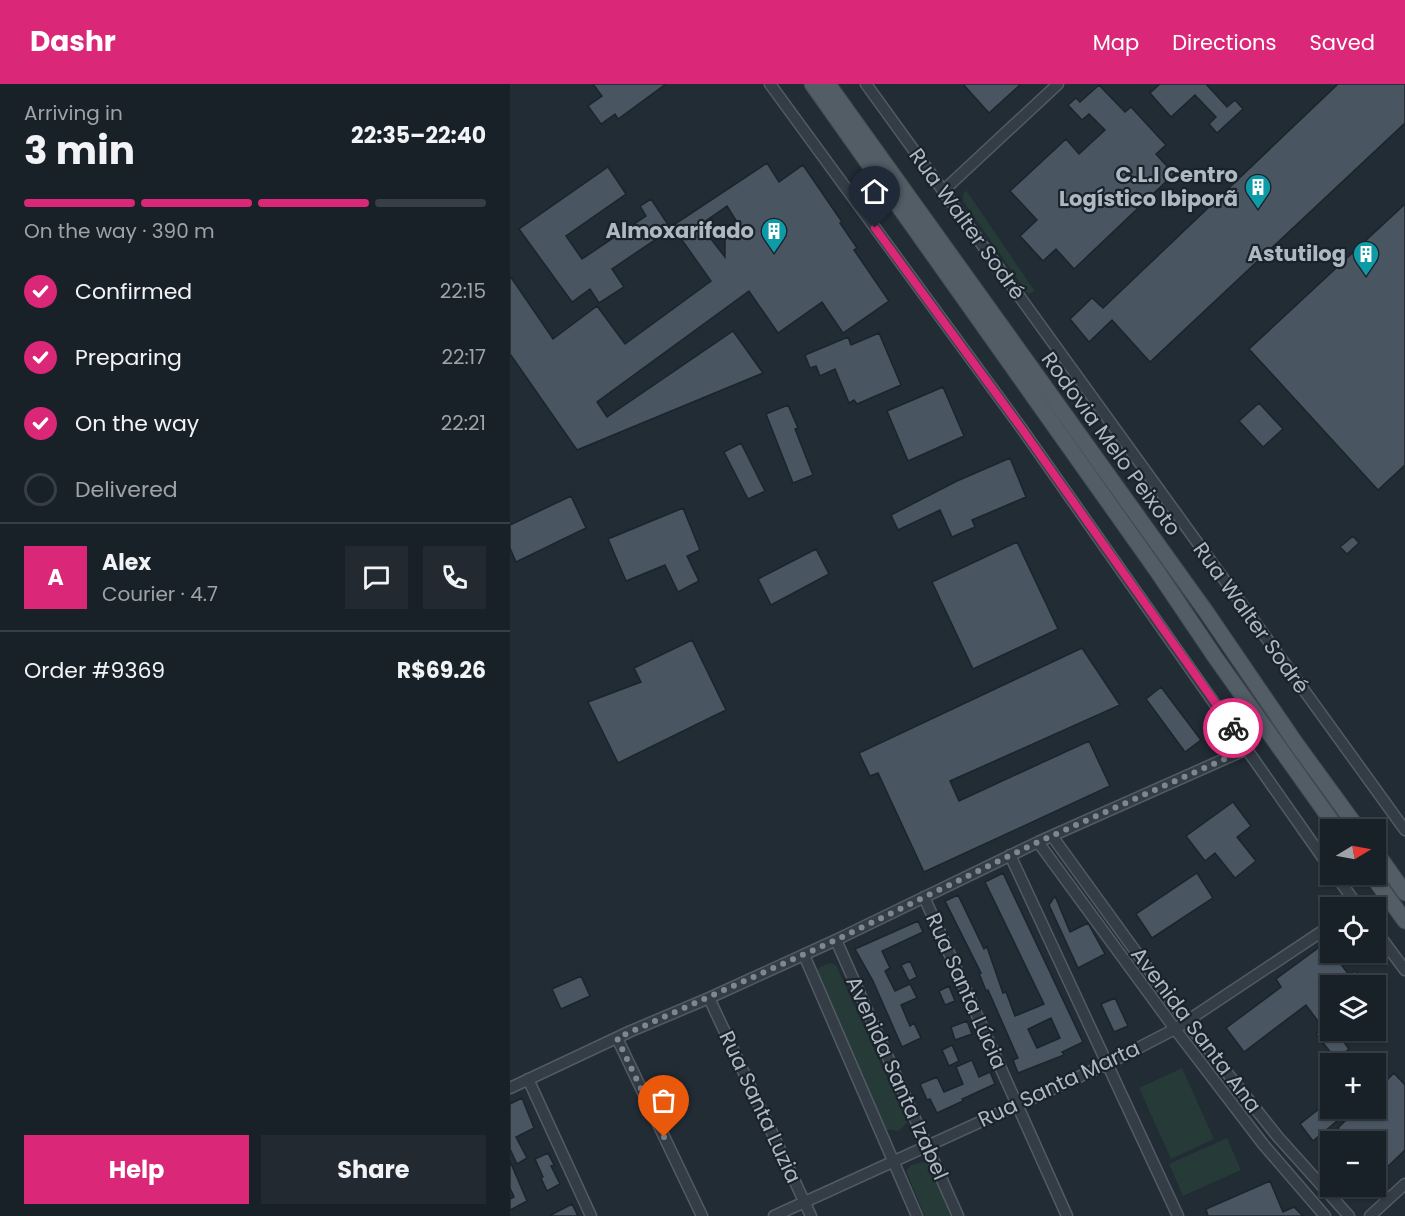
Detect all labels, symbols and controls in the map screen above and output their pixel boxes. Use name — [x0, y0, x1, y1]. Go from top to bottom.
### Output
text: Dashr — [30, 22, 116, 61]
text: Map — [1093, 28, 1139, 57]
text: Directions — [1172, 28, 1276, 57]
text: Saved — [1309, 28, 1375, 57]
text: Arriving in — [24, 99, 123, 127]
text: 22:35–22:40 — [351, 120, 486, 151]
text: 3 min — [24, 123, 135, 178]
street label: Rua Walter Sodré — [903, 142, 1032, 305]
place label: C.L.I Centro Logístico Ibiporã — [1059, 160, 1238, 213]
pin — [849, 166, 900, 228]
building icon: C.L.I Centro Logístico Ibiporã — [1243, 172, 1273, 210]
icon: home — [858, 175, 891, 208]
place label: Almoxarifado — [605, 216, 754, 245]
building icon: Almoxarifado — [759, 216, 789, 254]
text: On the way · 390 m — [24, 217, 215, 245]
place label: Astutilog — [1248, 239, 1346, 268]
building icon: Astutilog — [1351, 239, 1381, 277]
icon: check — [24, 275, 57, 308]
text: Confirmed — [75, 276, 192, 307]
text: 22:15 — [440, 277, 486, 305]
icon: check — [24, 341, 57, 374]
text: Preparing — [75, 342, 182, 373]
text: 22:17 — [441, 343, 486, 371]
street label: Rodovia Melo Peixoto — [1035, 346, 1188, 542]
icon: check — [24, 407, 57, 440]
text: On the way — [75, 408, 199, 439]
text: 22:21 — [441, 409, 486, 437]
text: Delivered — [75, 474, 178, 505]
street label: Rua Walter Sodré — [1187, 536, 1316, 699]
button: chat — [345, 546, 408, 609]
button: phone — [423, 546, 486, 609]
text: Alex — [102, 547, 151, 578]
text: A — [47, 562, 64, 593]
text: Courier · 4.7 — [102, 580, 218, 608]
text: Order #9369 — [24, 655, 165, 686]
text: R$69.26 — [397, 655, 486, 686]
courier — [1203, 698, 1263, 758]
icon: bike — [1217, 712, 1250, 745]
north arrow — [1320, 819, 1386, 885]
map controls — [1320, 819, 1386, 1197]
button: locate — [1320, 897, 1386, 963]
street label: Rua Santa Lúcia — [919, 908, 1014, 1073]
street label: Avenida Santa Ana — [1124, 941, 1268, 1119]
street label: Avenida Santa Izabel — [839, 971, 956, 1184]
button: layers — [1320, 975, 1386, 1041]
street label: Rua Santa Luzia — [712, 1026, 808, 1188]
street label: Rua Santa Marta — [973, 1033, 1144, 1134]
button: + — [1320, 1053, 1386, 1119]
pin — [638, 1075, 689, 1137]
icon: bag — [647, 1084, 680, 1117]
button: − — [1320, 1131, 1386, 1197]
button: Help — [24, 1135, 249, 1204]
button: Share — [261, 1135, 486, 1204]

